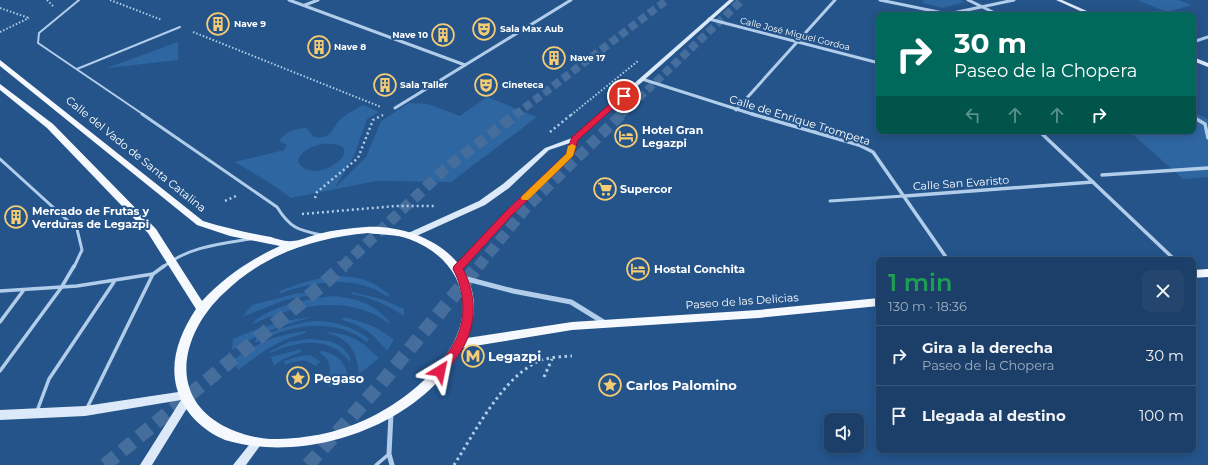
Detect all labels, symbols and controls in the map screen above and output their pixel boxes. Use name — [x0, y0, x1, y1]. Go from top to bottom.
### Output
building icon: Nave 9 — [205, 11, 231, 37]
street label: Calle José Miguel Gordoa — [739, 14, 851, 53]
theatre icon: Sala Max Aub — [471, 16, 497, 42]
place label: Nave 9 — [234, 18, 266, 29]
building icon: Nave 10 — [430, 22, 456, 48]
place label: Sala Max Aub — [500, 23, 563, 34]
text: 30 m — [954, 26, 1027, 60]
icon: right — [888, 28, 940, 80]
place label: Nave 10 — [392, 29, 428, 40]
building icon: Nave 8 — [306, 34, 332, 60]
place label: Nave 8 — [334, 41, 366, 52]
building icon: Nave 17 — [541, 45, 567, 71]
place label: Nave 17 — [570, 52, 606, 63]
text: Paseo de la Chopera — [954, 60, 1137, 82]
building icon: Sala Taller — [372, 72, 398, 98]
theatre icon: Cineteca — [473, 72, 499, 98]
place label: Sala Taller — [400, 79, 448, 90]
place label: Cineteca — [502, 79, 543, 90]
pin — [607, 79, 641, 113]
icon: arrive — [613, 85, 635, 107]
street label: Calle de Enrique Trompeta — [728, 92, 872, 148]
street label: Calle del Vado de Santa Catalina — [63, 93, 209, 215]
icon: left — [962, 104, 984, 126]
icon: ahead — [1004, 104, 1026, 126]
icon: ahead — [1046, 104, 1068, 126]
icon: right — [1088, 104, 1110, 126]
hotel icon: Hotel Gran Legazpi — [613, 123, 639, 149]
place label: Hotel Gran Legazpi — [642, 123, 703, 150]
street label: Calle San Evaristo — [912, 173, 1010, 193]
supermarket icon: Supercor — [592, 176, 618, 202]
place label: Supercor — [620, 182, 672, 196]
building icon: Mercado de Frutas y Verduras de Legazpi — [3, 204, 29, 230]
place label: Mercado de Frutas y Verduras de Legazpi — [31, 204, 150, 231]
hotel icon: Hostal Conchita — [625, 256, 651, 282]
place label: Hostal Conchita — [654, 262, 745, 276]
text: 1 min — [888, 268, 952, 297]
button: close — [1142, 270, 1184, 312]
street label: Paseo de las Delicias — [685, 290, 800, 312]
text: 130 m · 18:36 — [888, 298, 967, 314]
text: Gira a la derecha — [922, 338, 1053, 357]
metro station icon: Legazpi — [460, 343, 486, 369]
icon: right — [888, 345, 910, 367]
text: 30 m — [1146, 346, 1184, 365]
place label: Legazpi — [488, 348, 541, 364]
position arrow — [419, 350, 461, 392]
text: Paseo de la Chopera — [922, 357, 1054, 373]
place icon: Pegaso — [285, 365, 311, 391]
place label: Pegaso — [314, 370, 365, 386]
place icon: Carlos Palomino — [597, 372, 623, 398]
place label: Carlos Palomino — [626, 377, 737, 393]
icon: arrive — [888, 405, 910, 427]
text: Llegada al destino — [922, 406, 1066, 425]
text: 100 m — [1139, 406, 1184, 425]
map controls — [824, 413, 864, 453]
button: sound — [824, 413, 864, 453]

